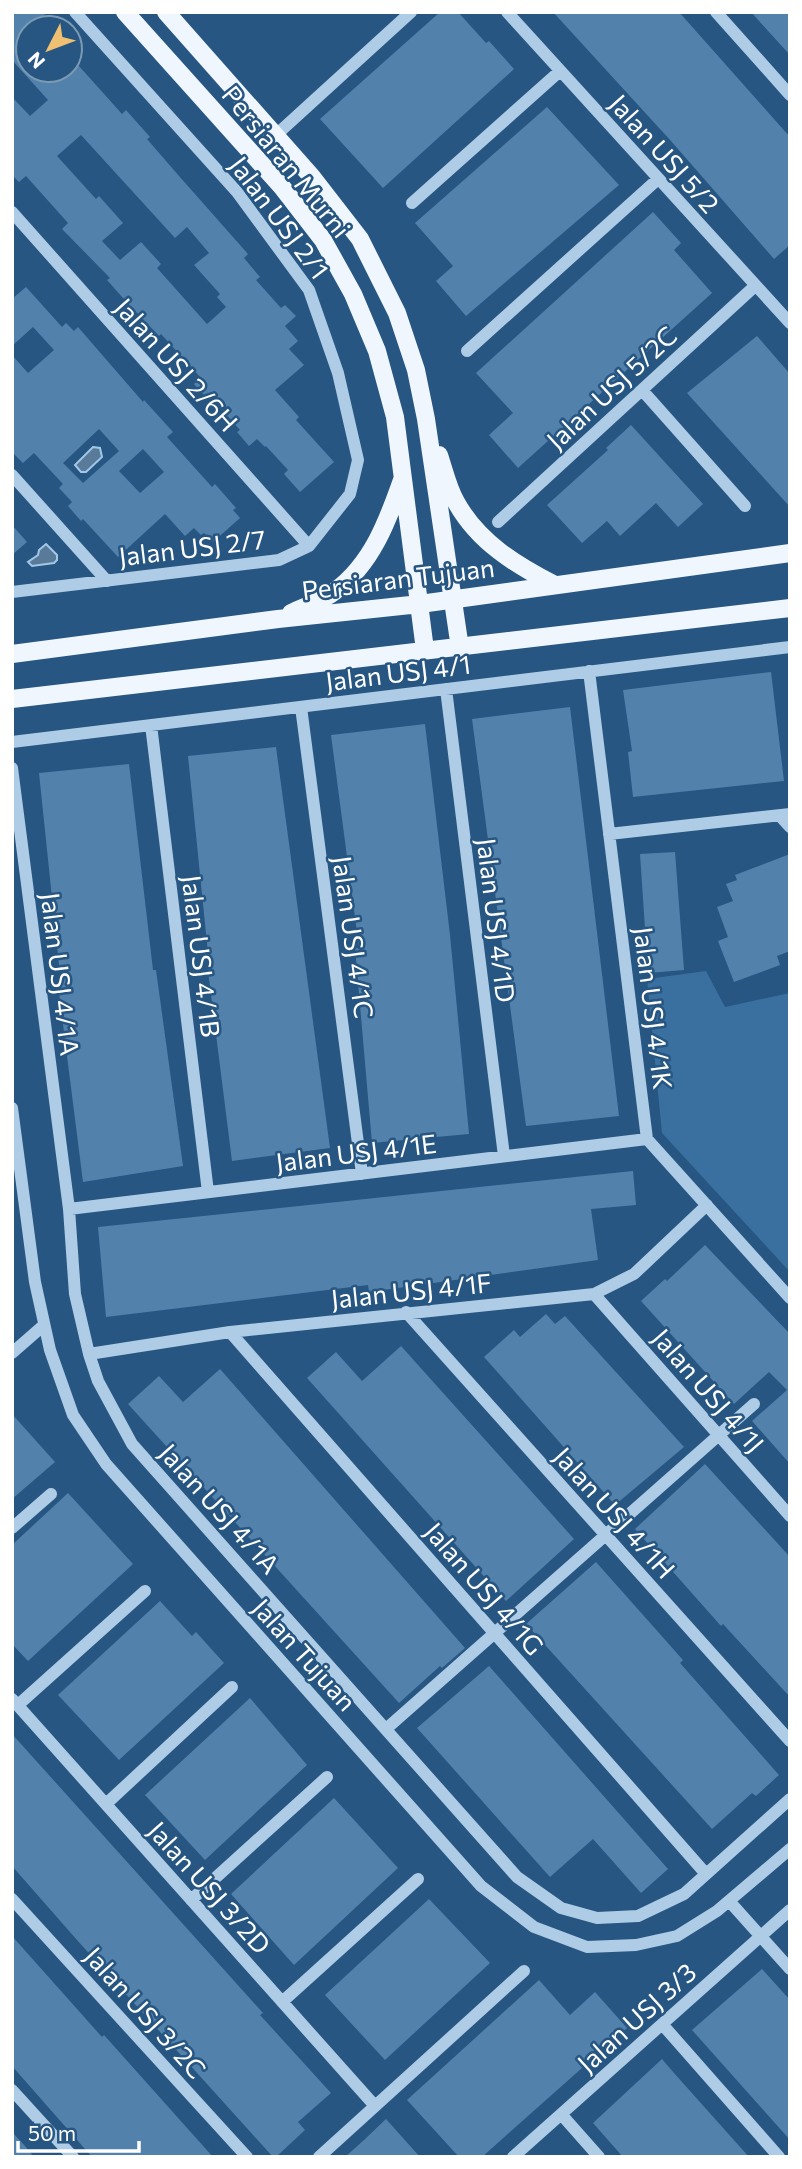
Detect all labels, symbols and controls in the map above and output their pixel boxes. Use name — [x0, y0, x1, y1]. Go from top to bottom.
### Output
north arrow — [14, 14, 84, 84]
text: N — [23, 48, 49, 74]
street label: Persiaran Murni — [216, 79, 358, 243]
street label: Jalan USJ 5/2 — [604, 87, 726, 219]
street label: Jalan USJ 2/1 — [224, 150, 336, 284]
street label: Jalan USJ 2/6H — [109, 291, 245, 437]
street label: Jalan USJ 5/2C — [540, 319, 682, 455]
street label: Jalan USJ 2/7 — [117, 523, 267, 571]
street label: Persiaran Tujuan — [300, 551, 496, 605]
street label: Jalan USJ 4/1 — [323, 648, 473, 696]
street label: Jalan USJ 4/1D — [472, 836, 522, 1004]
street label: Jalan USJ 4/1C — [327, 854, 381, 1020]
street label: Jalan USJ 4/1B — [177, 873, 227, 1039]
street label: Jalan USJ 4/1A — [36, 891, 86, 1057]
street label: Jalan USJ 4/1K — [629, 925, 679, 1091]
street label: Jalan USJ 4/1E — [274, 1127, 438, 1177]
street label: Jalan USJ 4/1F — [329, 1266, 493, 1314]
street label: Jalan USJ 4/1J — [647, 1322, 771, 1458]
street label: Jalan USJ 4/1A — [154, 1437, 287, 1579]
street label: Jalan USJ 4/1H — [548, 1440, 682, 1584]
street label: Jalan USJ 4/1G — [419, 1515, 551, 1661]
street label: Jalan Tujuan — [247, 1592, 363, 1716]
street label: Jalan USJ 3/2D — [142, 1814, 278, 1960]
street label: Jalan USJ 3/2C — [79, 1940, 213, 2084]
street label: Jalan USJ 3/3 — [570, 1956, 702, 2078]
scale bar — [18, 2110, 138, 2154]
text: 50 m — [28, 2120, 76, 2145]

